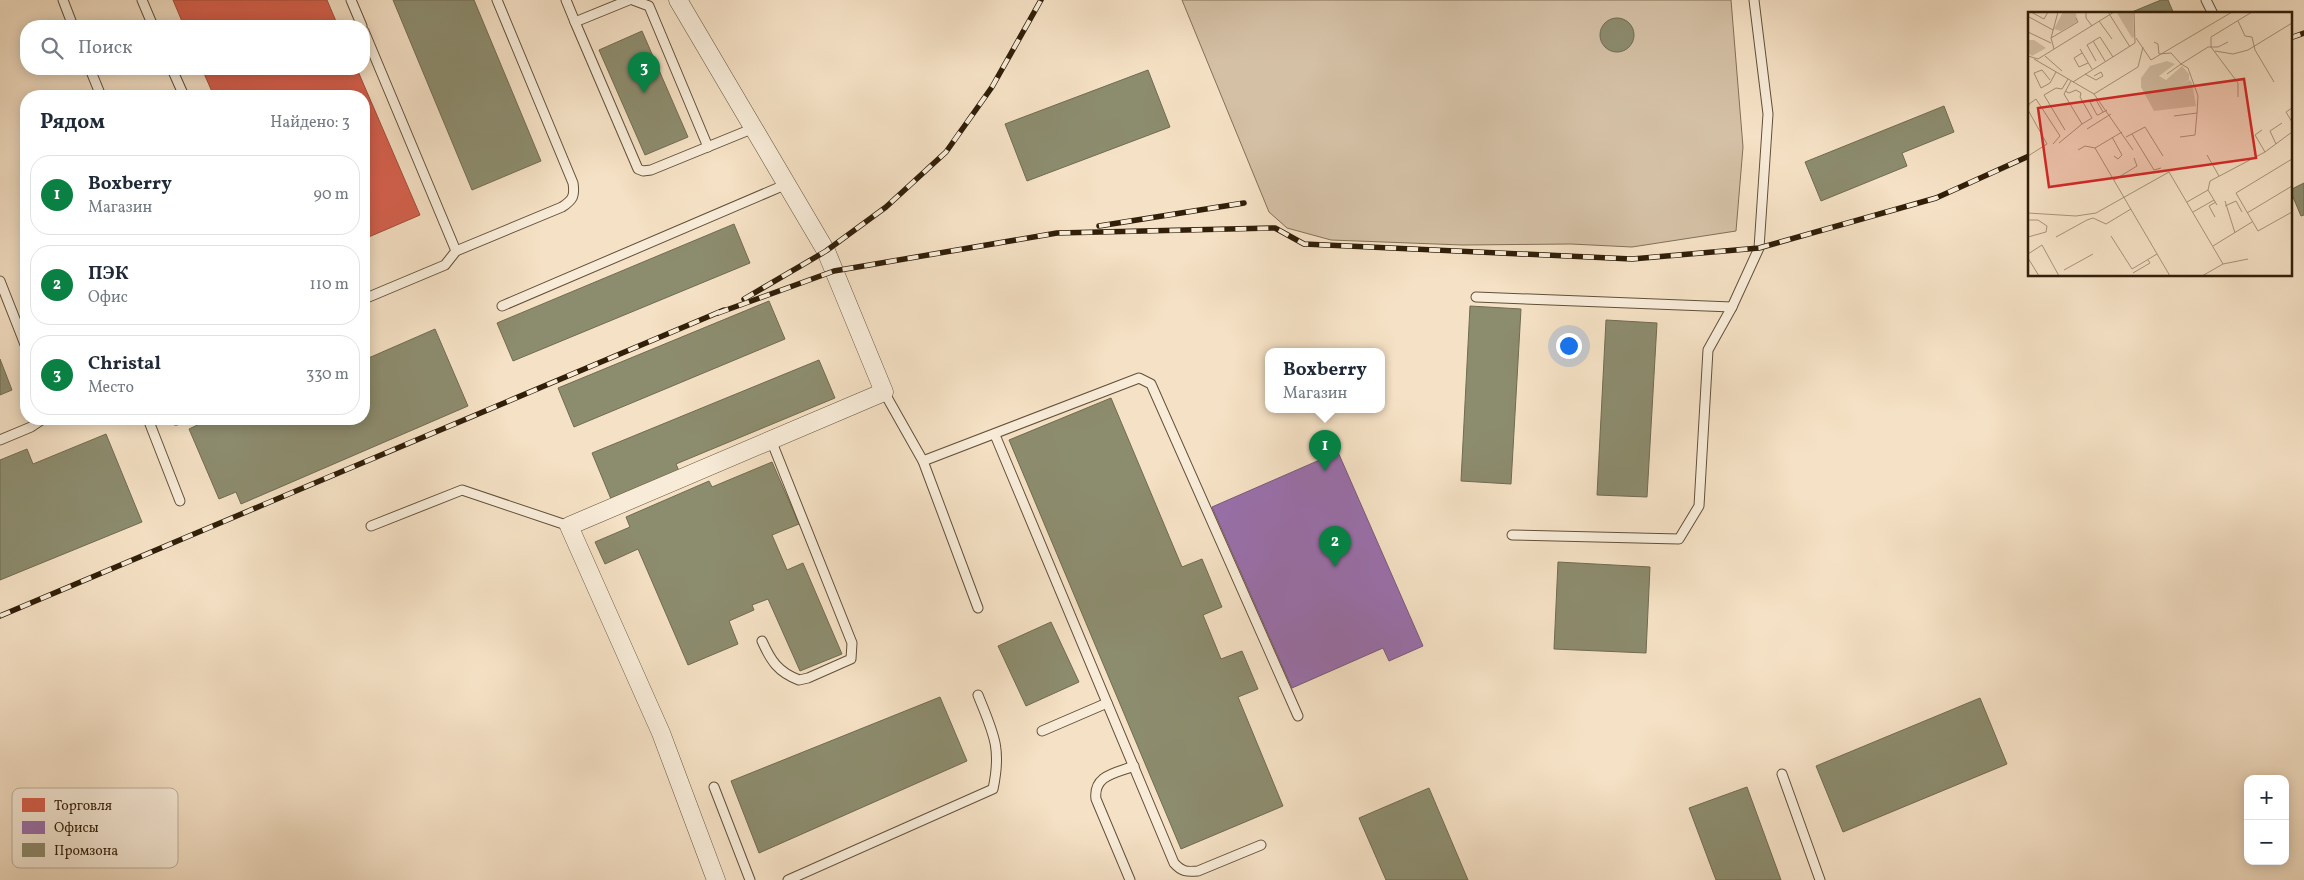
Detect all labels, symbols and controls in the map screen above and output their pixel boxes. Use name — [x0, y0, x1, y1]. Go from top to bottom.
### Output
inset map — [2028, 12, 2292, 276]
search box — [20, 20, 370, 75]
icon: search — [38, 34, 66, 62]
text: Поиск — [78, 35, 132, 61]
pin: 3 — [628, 52, 660, 93]
text: Рядом — [40, 108, 105, 137]
text: Найдено: 3 — [270, 112, 350, 134]
text: Boxberry — [88, 171, 172, 197]
text: 1 — [54, 184, 60, 206]
text: 90 m — [313, 184, 349, 206]
text: Магазин — [88, 197, 152, 219]
text: ПЭК — [88, 261, 129, 287]
text: 2 — [53, 274, 61, 296]
text: 110 m — [310, 274, 349, 296]
text: Офис — [88, 287, 128, 309]
your location — [1556, 333, 1582, 359]
popup — [1265, 348, 1385, 413]
text: Christal — [88, 351, 161, 377]
text: Boxberry — [1283, 357, 1367, 383]
text: 3 — [53, 364, 61, 386]
text: 330 m — [306, 364, 349, 386]
text: Место — [88, 377, 134, 399]
text: Магазин — [1283, 383, 1347, 405]
pin: 1 — [1309, 430, 1341, 471]
pin: 2 — [1319, 526, 1351, 567]
map controls — [2244, 775, 2289, 865]
button: + — [2244, 775, 2289, 820]
legend — [12, 788, 178, 868]
text: Торговля — [54, 797, 112, 816]
text: Офисы — [54, 819, 99, 838]
button: − — [2244, 820, 2289, 865]
text: Промзона — [54, 842, 118, 861]

